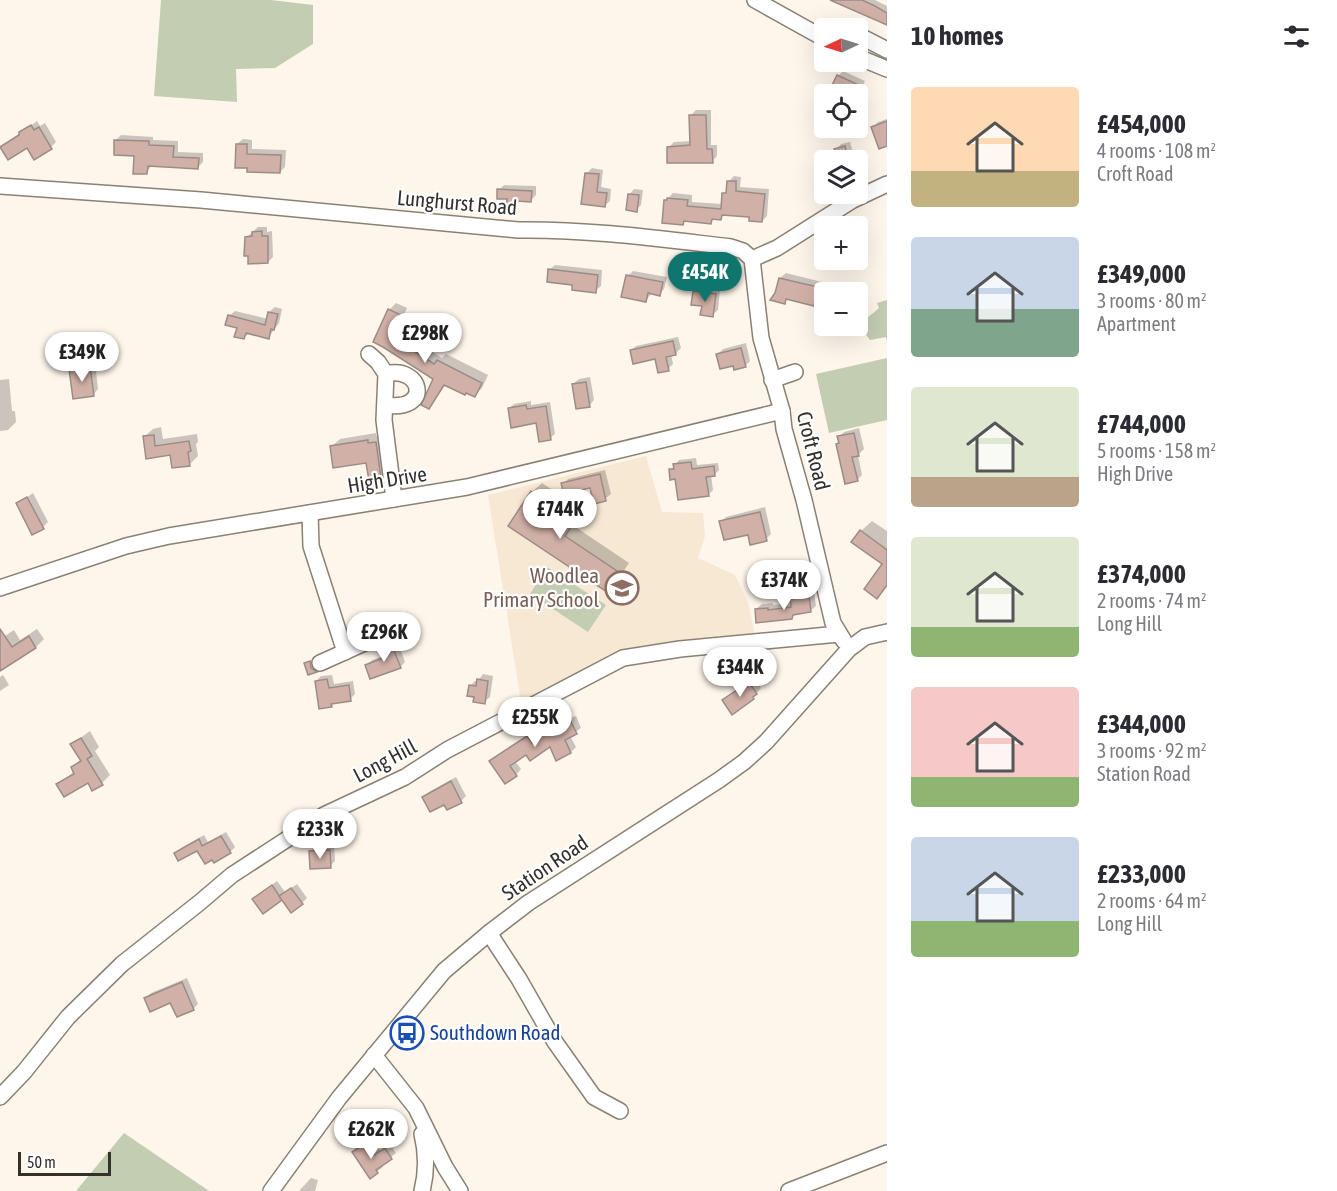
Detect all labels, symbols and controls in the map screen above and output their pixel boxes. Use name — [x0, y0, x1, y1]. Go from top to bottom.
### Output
north arrow — [814, 18, 868, 72]
map controls — [814, 18, 868, 336]
icon: filters — [1280, 20, 1313, 53]
text: 10 homes — [911, 21, 1004, 51]
button: locate — [814, 84, 868, 138]
text: £454,000 — [1097, 109, 1186, 139]
icon: home — [959, 111, 1031, 183]
text: 4 rooms · 108 m² — [1097, 139, 1216, 162]
button: layers — [814, 150, 868, 204]
text: Croft Road — [1097, 162, 1174, 185]
street label: Lunghurst Road — [396, 185, 518, 219]
button: + — [814, 216, 868, 270]
pin: £454K — [663, 252, 747, 303]
text: £349,000 — [1097, 259, 1186, 289]
text: £454K — [682, 260, 728, 283]
icon: home — [959, 261, 1031, 333]
button: − — [814, 282, 868, 336]
text: 3 rooms · 80 m² — [1097, 289, 1207, 312]
text: Apartment — [1097, 312, 1176, 335]
pin: £298K — [383, 313, 467, 364]
text: £298K — [402, 321, 448, 344]
pin: £349K — [40, 332, 124, 383]
text: £349K — [59, 340, 105, 363]
street label: Croft Road — [793, 409, 835, 493]
text: £744,000 — [1097, 409, 1186, 439]
icon: home — [959, 411, 1031, 483]
text: 5 rooms · 158 m² — [1097, 439, 1216, 462]
street label: High Drive — [346, 461, 428, 497]
text: High Drive — [1097, 462, 1173, 485]
pin: £744K — [518, 489, 602, 540]
text: £744K — [537, 497, 583, 520]
text: £374,000 — [1097, 559, 1186, 589]
pin: £374K — [742, 560, 826, 611]
icon: home — [959, 561, 1031, 633]
place label: Woodlea Primary School — [483, 563, 599, 611]
text: £374K — [761, 568, 807, 591]
school or university icon: Woodlea Primary School — [604, 570, 640, 606]
text: 2 rooms · 74 m² — [1097, 589, 1207, 612]
pin: £296K — [342, 612, 426, 663]
text: Long Hill — [1097, 612, 1162, 635]
text: £296K — [361, 620, 407, 643]
pin: £344K — [698, 647, 782, 698]
text: £344K — [717, 655, 763, 678]
pin: £255K — [493, 697, 577, 748]
text: £255K — [512, 705, 558, 728]
text: £344,000 — [1097, 709, 1186, 739]
icon: home — [959, 711, 1031, 783]
street label: Long Hill — [349, 733, 421, 787]
text: 3 rooms · 92 m² — [1097, 739, 1207, 762]
text: Station Road — [1097, 762, 1191, 785]
pin: £233K — [278, 809, 362, 860]
text: £233K — [297, 817, 343, 840]
street label: Station Road — [497, 830, 592, 905]
text: £233,000 — [1097, 859, 1186, 889]
icon: home — [959, 861, 1031, 933]
text: 2 rooms · 64 m² — [1097, 889, 1207, 912]
text: Long Hill — [1097, 912, 1162, 935]
bus stop icon: Southdown Road — [389, 1015, 425, 1051]
place label: Southdown Road — [430, 1020, 560, 1044]
pin: £262K — [329, 1109, 413, 1160]
text: £262K — [348, 1117, 394, 1140]
scale bar — [18, 1149, 111, 1176]
text: 50 m — [27, 1153, 56, 1171]

